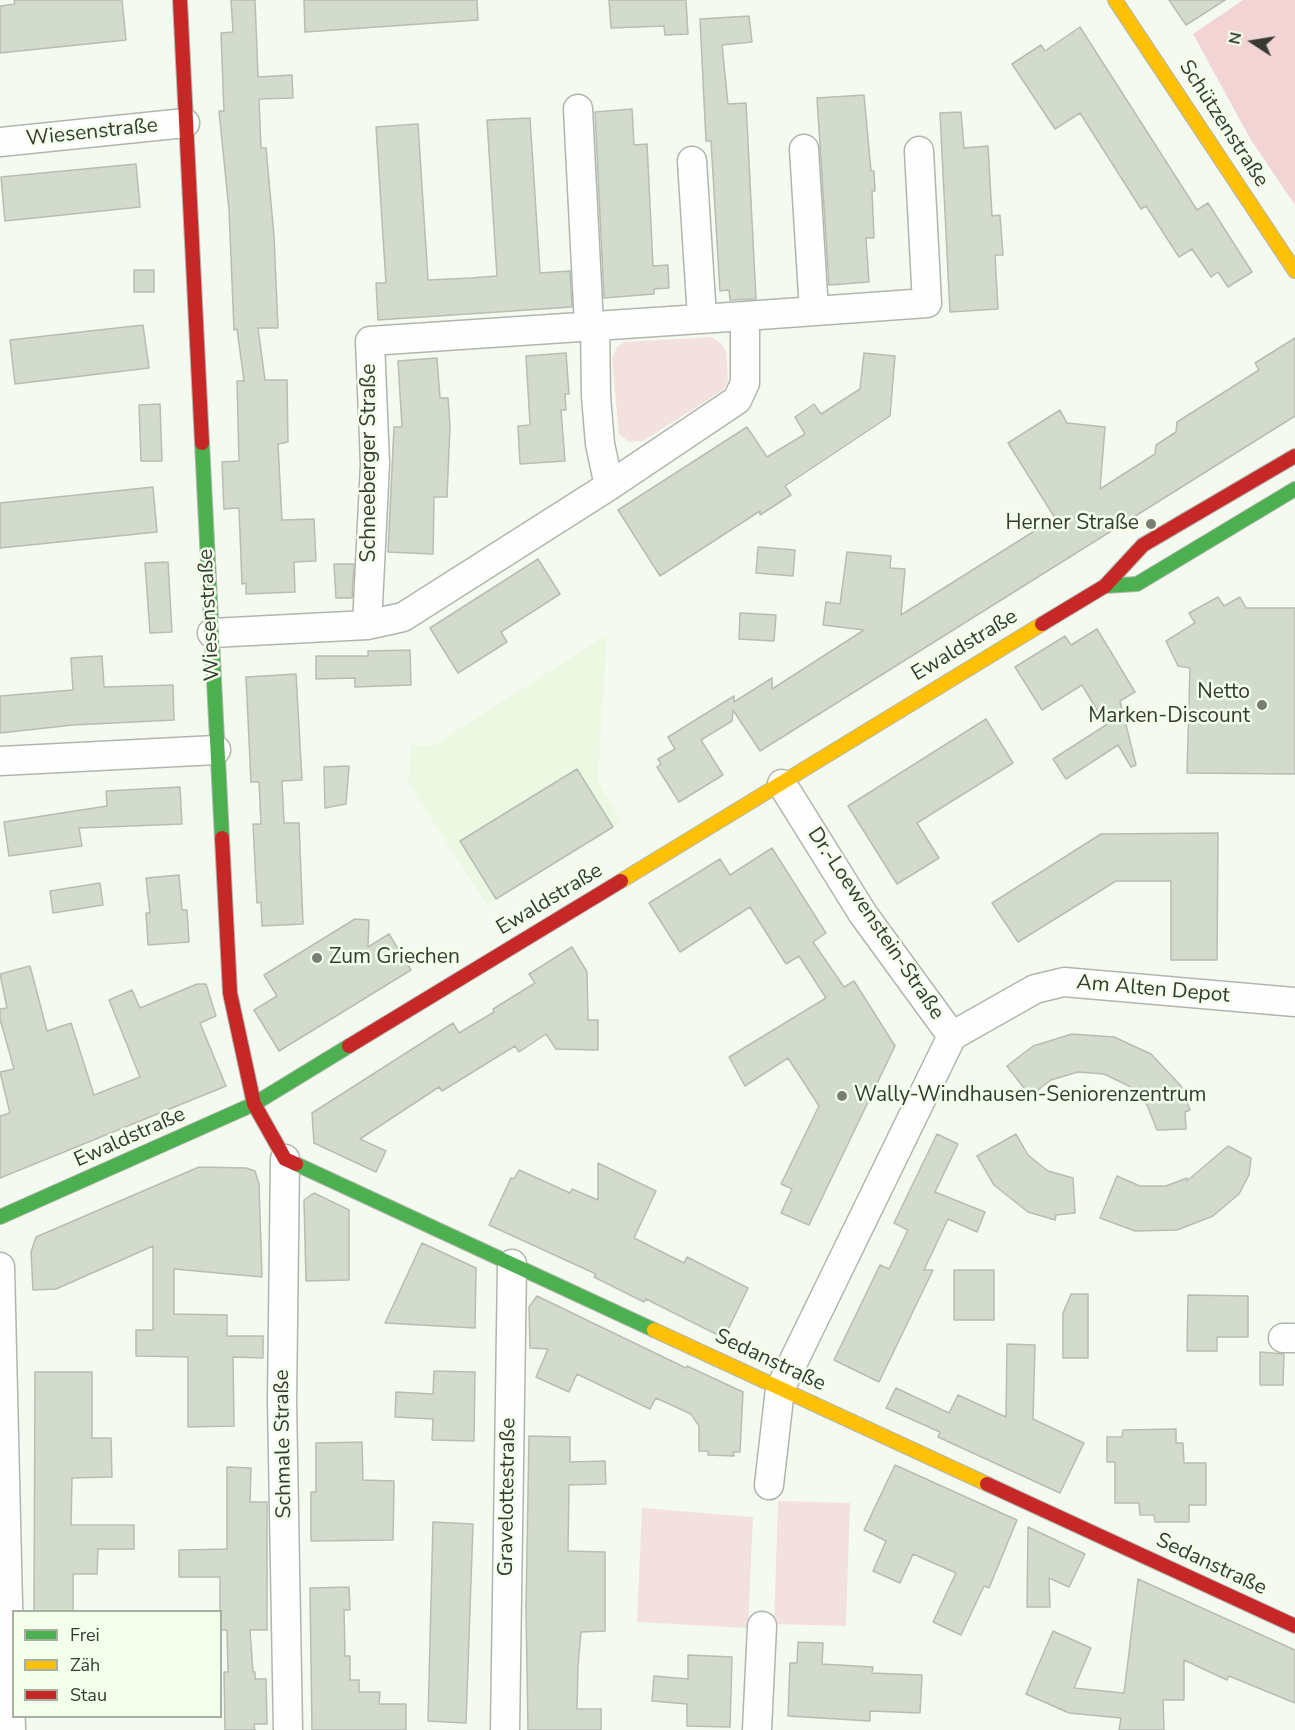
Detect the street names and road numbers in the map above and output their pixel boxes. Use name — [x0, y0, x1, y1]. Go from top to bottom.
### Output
street label: Schützenstraße — [1173, 56, 1273, 192]
street label: Wiesenstraße — [25, 114, 159, 152]
street label: Schneeberger Straße — [357, 364, 383, 562]
street label: Wiesenstraße — [194, 548, 226, 682]
street label: Ewaldstraße — [908, 605, 1022, 687]
street label: Dr.-Loewenstein-Straße — [801, 823, 949, 1025]
street label: Ewaldstraße — [493, 859, 607, 941]
street label: Am Alten Depot — [1075, 971, 1231, 1009]
street label: Ewaldstraße — [71, 1102, 189, 1174]
street label: Sedanstraße — [711, 1324, 829, 1398]
street label: Schmale Straße — [270, 1369, 298, 1519]
street label: Gravelottestraße — [494, 1417, 522, 1577]
street label: Sedanstraße — [1152, 1528, 1270, 1602]

